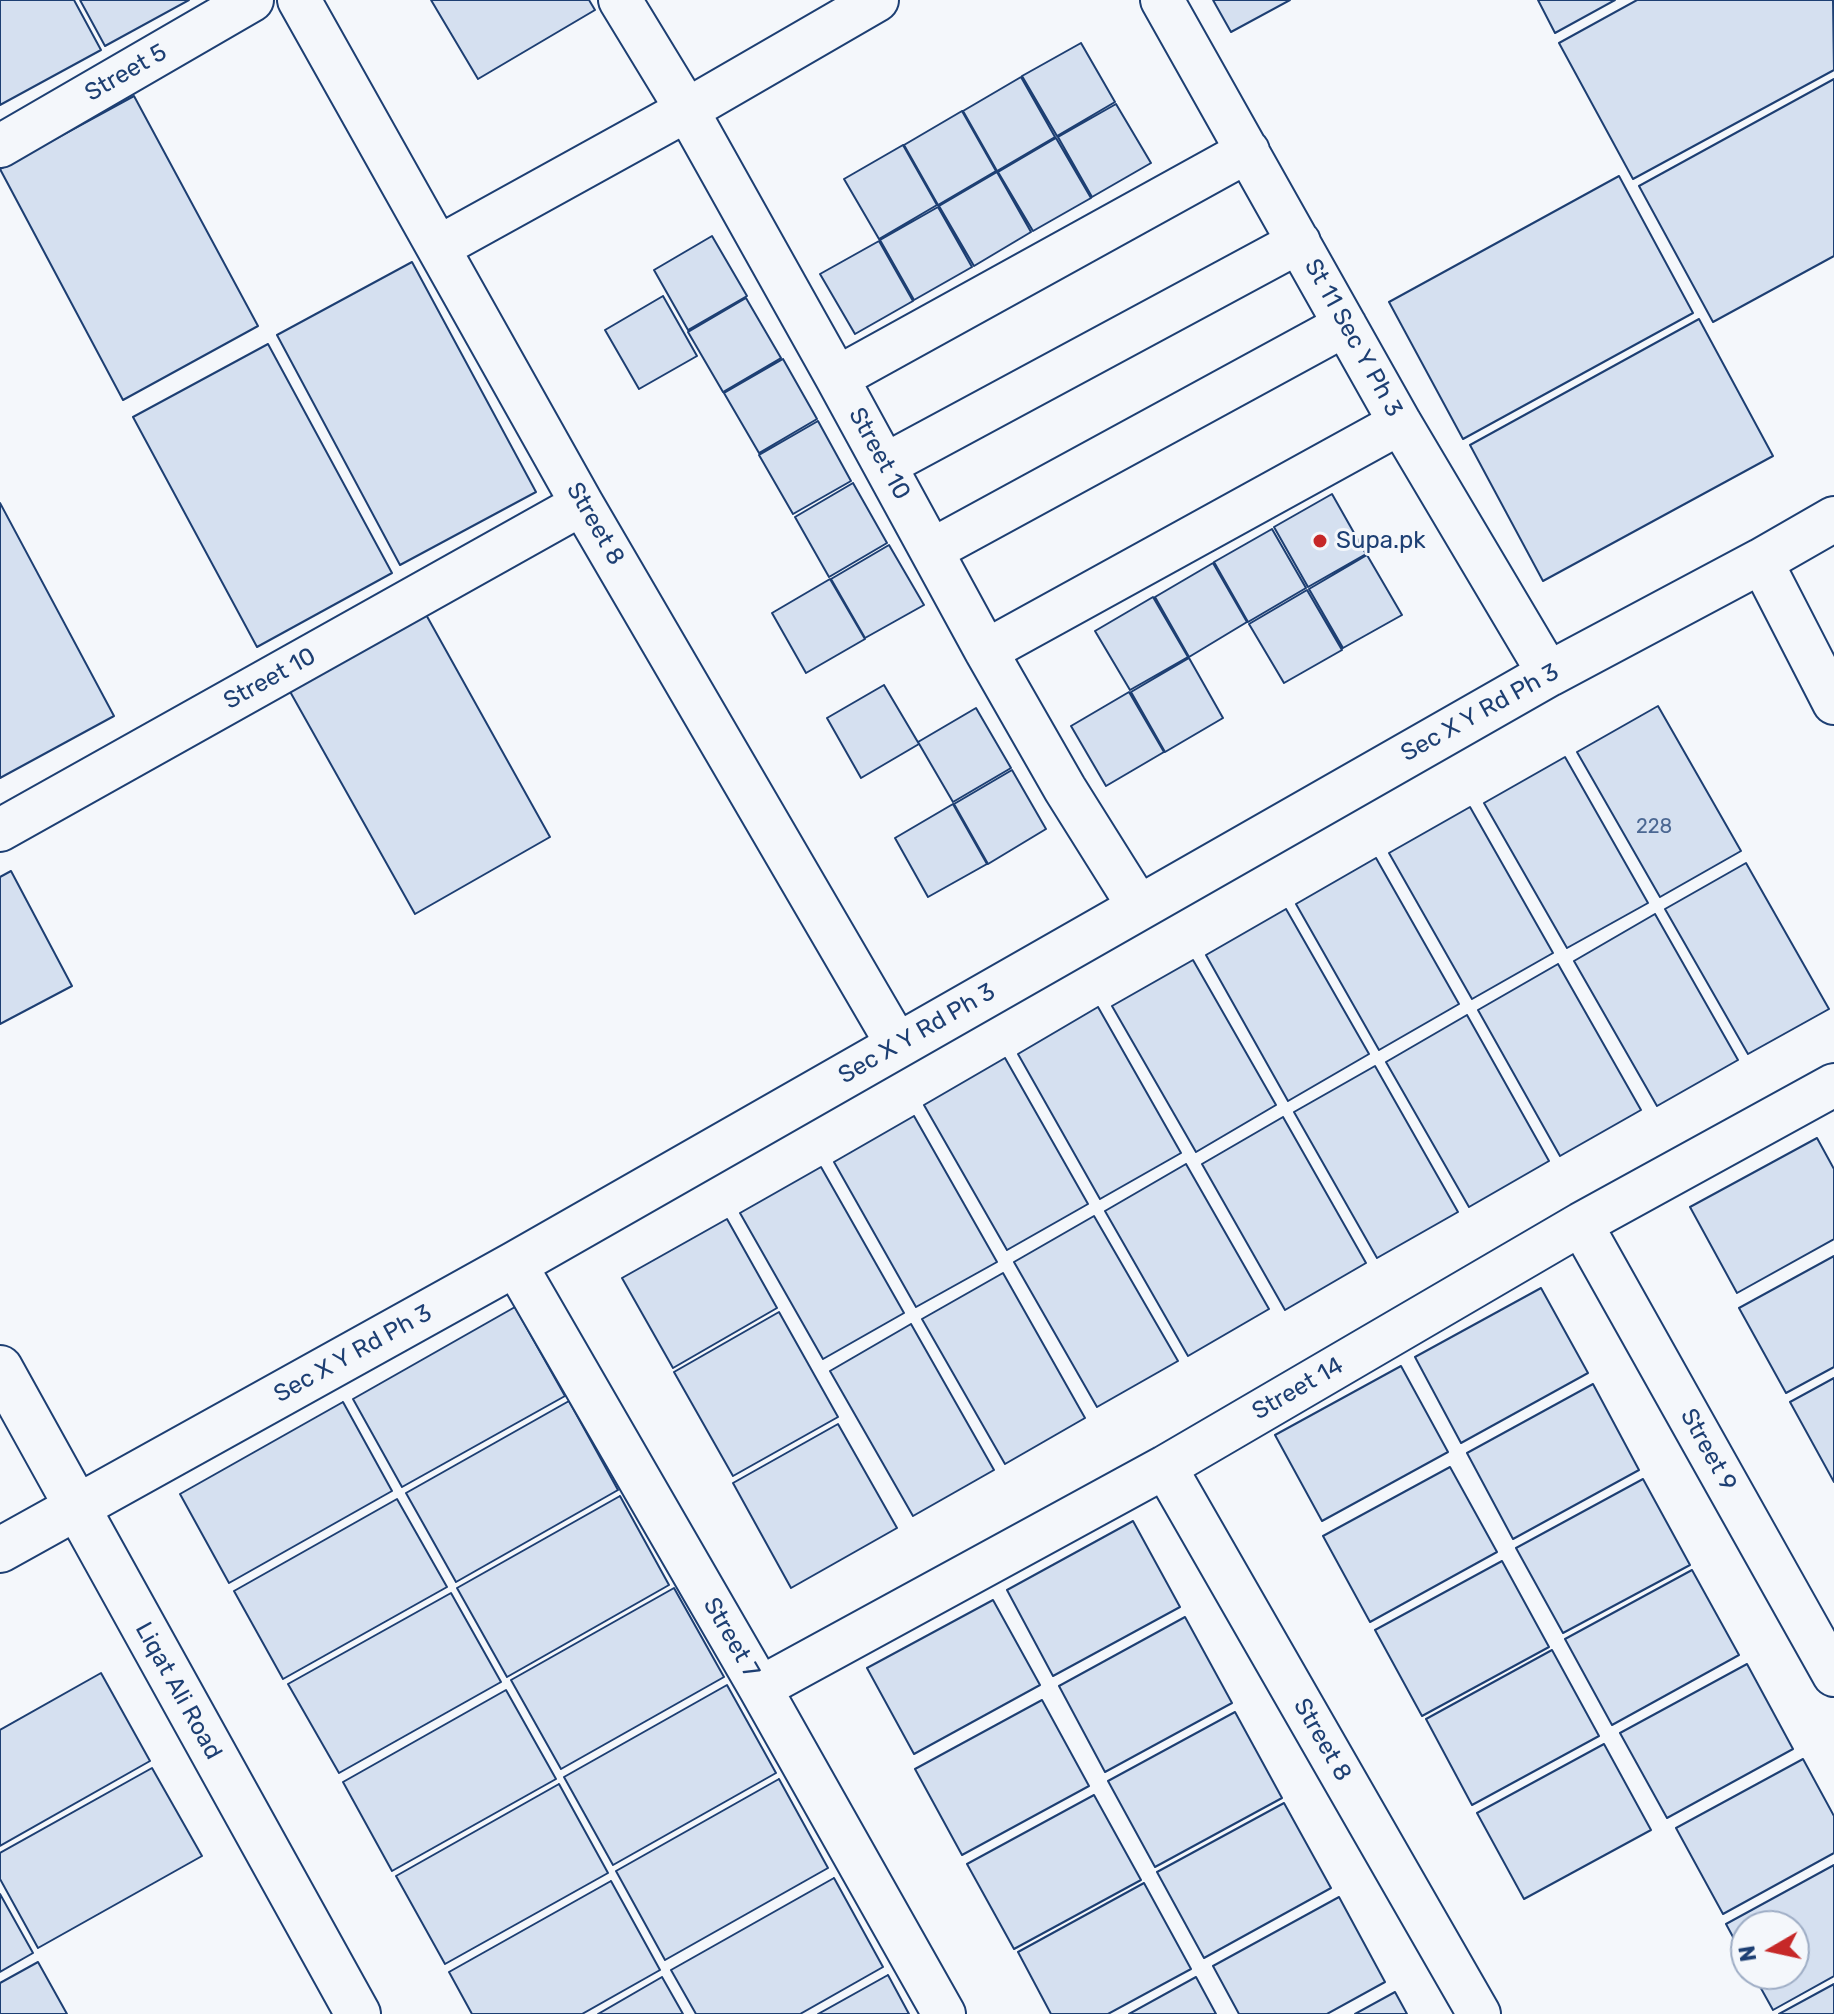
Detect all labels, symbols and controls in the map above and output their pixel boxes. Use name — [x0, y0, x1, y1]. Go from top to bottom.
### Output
street label: Street 5 — [80, 38, 172, 108]
street label: St 11 Sec Y Ph 3 — [1298, 254, 1408, 422]
street label: Street 10 — [842, 403, 916, 505]
street label: Street 8 — [560, 478, 630, 570]
place label: Supa.pk — [1336, 527, 1426, 555]
marker: Supa.pk — [1311, 532, 1329, 550]
street label: Street 10 — [219, 642, 321, 716]
street label: Sec X Y Rd Ph 3 — [1396, 658, 1564, 768]
house number: 228 — [1636, 815, 1672, 839]
street label: Sec X Y Rd Ph 3 — [834, 978, 1000, 1090]
street label: Sec X Y Rd Ph 3 — [269, 1299, 437, 1409]
street label: Street 14 — [1247, 1351, 1349, 1427]
street label: Street 9 — [1674, 1404, 1742, 1496]
street label: Street 7 — [697, 1593, 765, 1683]
street label: Liqat Ali Road — [128, 1617, 228, 1765]
street label: Street 8 — [1287, 1694, 1357, 1786]
north arrow — [1730, 1910, 1810, 1990]
text: N — [1733, 1944, 1762, 1963]

